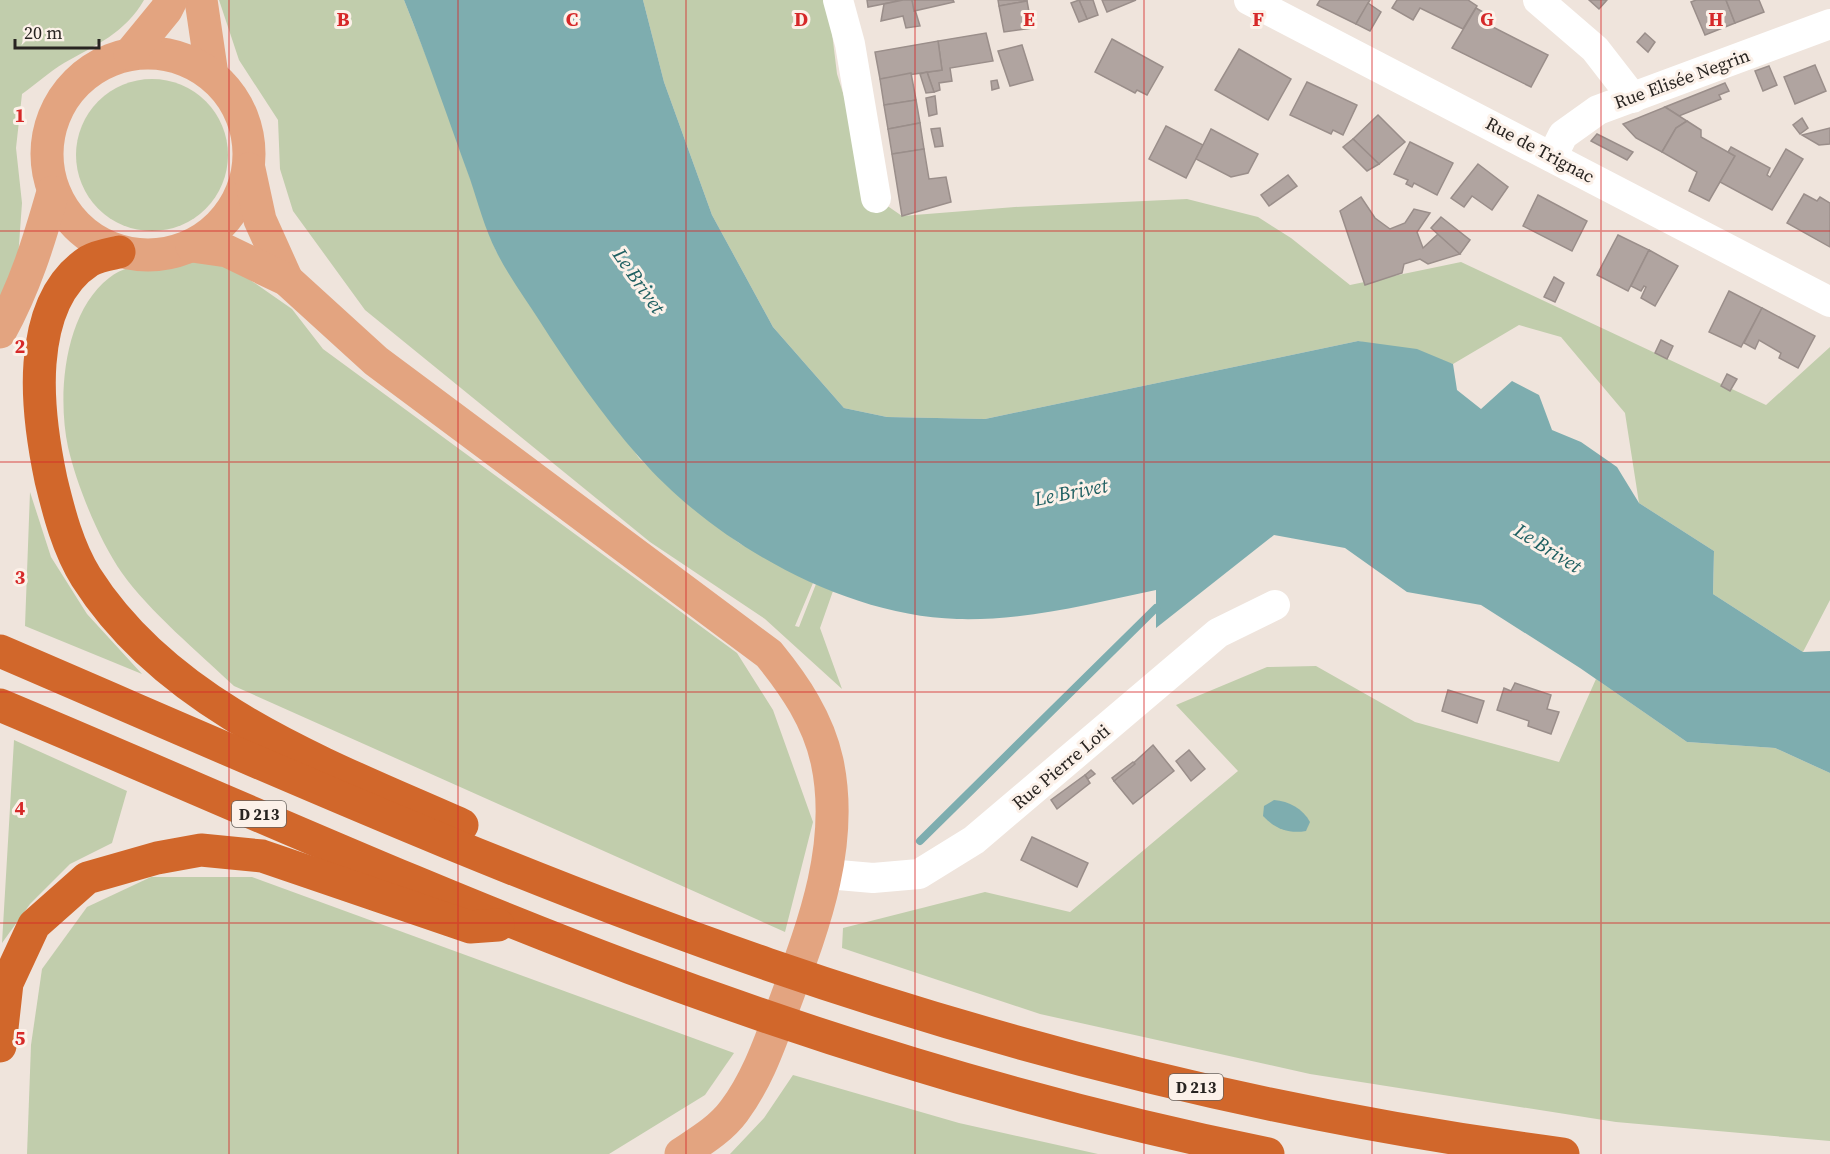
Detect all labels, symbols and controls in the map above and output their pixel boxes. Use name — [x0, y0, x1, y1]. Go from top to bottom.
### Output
text: B — [336, 5, 350, 33]
text: C — [566, 5, 578, 33]
text: D — [794, 5, 808, 33]
text: E — [1023, 5, 1035, 33]
text: F — [1252, 5, 1264, 33]
text: G — [1480, 5, 1494, 33]
text: H — [1708, 5, 1724, 33]
scale bar — [15, 12, 99, 50]
text: 20 m — [24, 20, 62, 45]
street label: Rue Elisée Negrin — [1611, 42, 1753, 115]
text: 1 — [15, 101, 25, 129]
street label: Rue de Trignac — [1481, 110, 1599, 189]
water label: Le Brivet — [606, 242, 673, 321]
text: 2 — [15, 332, 26, 360]
water label: Le Brivet — [1031, 471, 1112, 513]
water label: Le Brivet — [1508, 516, 1588, 580]
text: 3 — [15, 563, 26, 591]
street label: Rue Pierre Loti — [1006, 718, 1115, 815]
text: 4 — [15, 794, 26, 822]
road number: D 213 — [232, 801, 286, 827]
text: 5 — [15, 1024, 26, 1052]
road number: D 213 — [1169, 1074, 1223, 1100]

